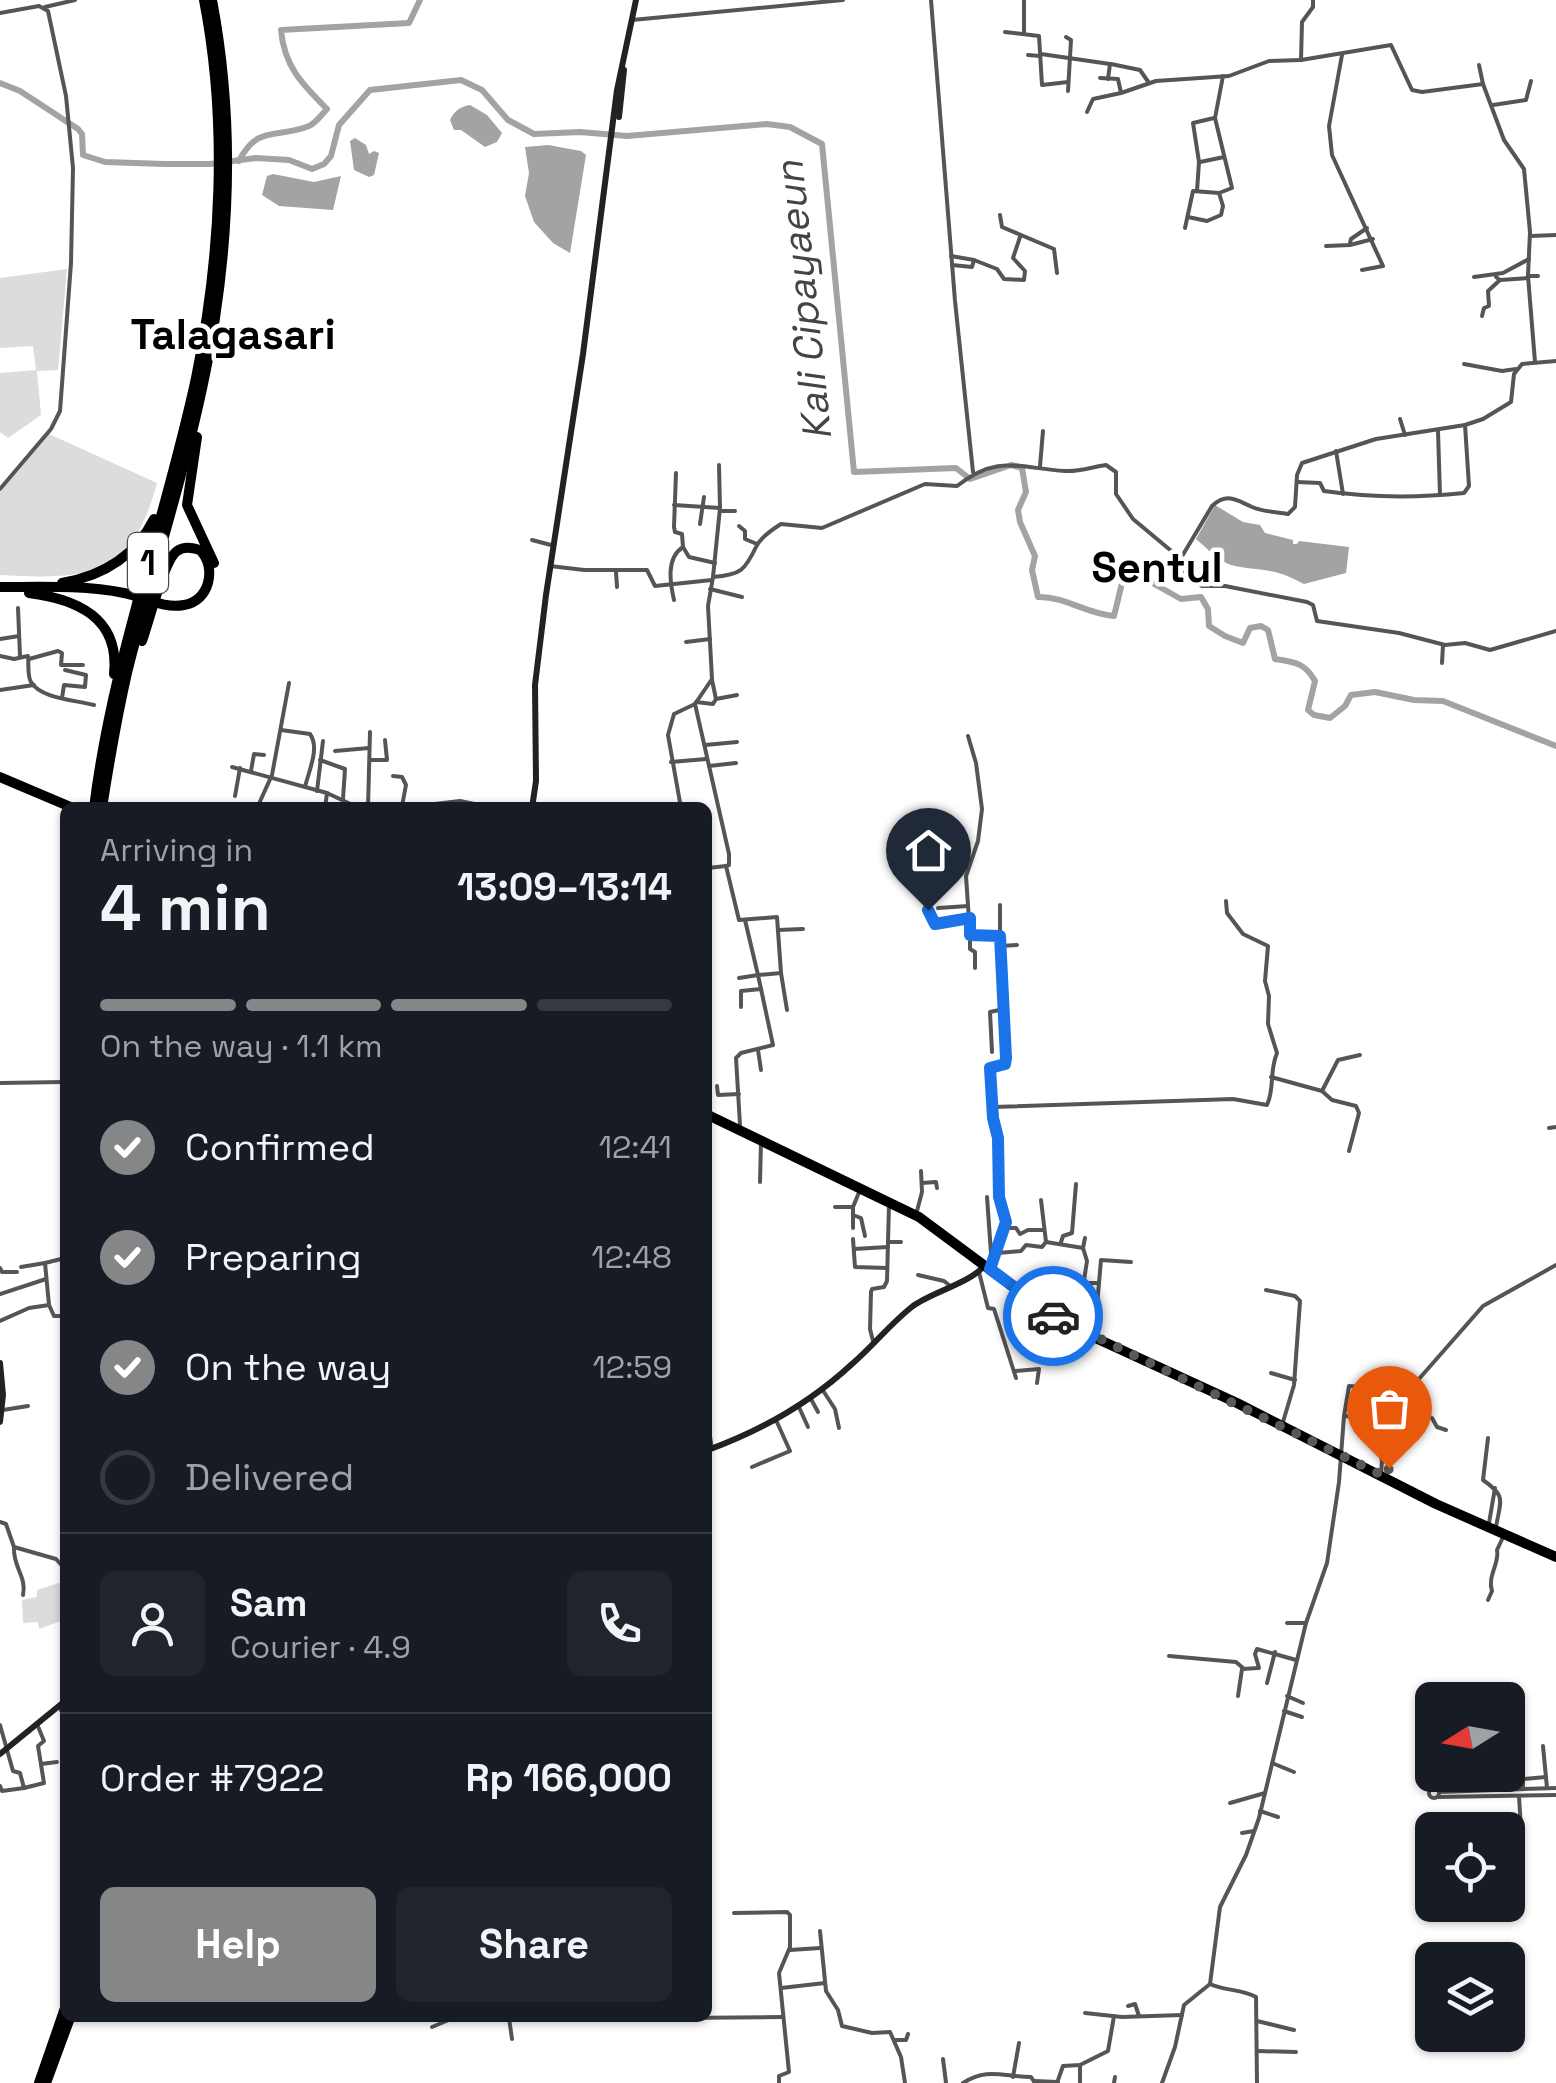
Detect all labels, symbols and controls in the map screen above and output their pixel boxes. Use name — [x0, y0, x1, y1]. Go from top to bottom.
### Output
water label: Kali Cipayaeun — [763, 157, 844, 443]
district label: Talagasari — [130, 308, 336, 361]
road number: 1 — [128, 533, 168, 593]
district label: Sentul — [1091, 541, 1223, 594]
pin — [886, 808, 971, 911]
icon: home — [901, 823, 956, 878]
text: Arriving in — [100, 830, 253, 870]
text: 13:09–13:14 — [457, 863, 672, 911]
text: 4 min — [100, 866, 271, 949]
text: On the way · 1.1 km — [100, 1026, 383, 1066]
icon: check — [100, 1120, 155, 1175]
text: Confirmed — [185, 1123, 375, 1171]
text: 12:41 — [599, 1127, 672, 1167]
icon: check — [100, 1230, 155, 1285]
text: Preparing — [185, 1233, 362, 1281]
text: 12:48 — [591, 1237, 672, 1277]
courier — [1003, 1266, 1103, 1366]
icon: car — [1026, 1289, 1081, 1344]
icon: check — [100, 1340, 155, 1395]
text: On the way — [185, 1343, 391, 1391]
text: 12:59 — [592, 1347, 672, 1387]
pin — [1347, 1366, 1432, 1469]
icon: bag — [1362, 1381, 1417, 1436]
text: Delivered — [185, 1453, 354, 1501]
button: person — [100, 1571, 205, 1676]
button: phone — [567, 1571, 672, 1676]
text: Sam — [230, 1579, 307, 1627]
text: Courier · 4.9 — [230, 1627, 411, 1667]
north arrow — [1415, 1682, 1525, 1792]
map controls — [1415, 1682, 1525, 2052]
text: Order #7922 — [100, 1754, 324, 1802]
text: Rp 166,000 — [465, 1754, 672, 1802]
button: locate — [1415, 1812, 1525, 1922]
button: Help — [100, 1887, 376, 2002]
button: Share — [396, 1887, 672, 2002]
button: layers — [1415, 1942, 1525, 2052]

